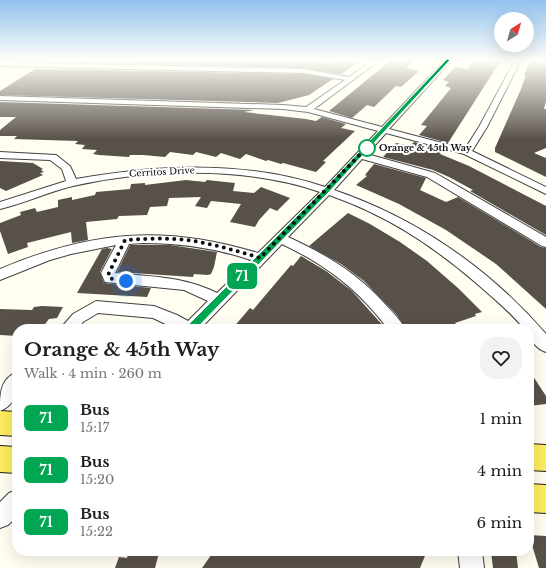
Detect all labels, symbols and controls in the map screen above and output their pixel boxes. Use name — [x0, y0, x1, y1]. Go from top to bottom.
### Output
north arrow — [494, 12, 534, 52]
map controls — [494, 12, 534, 52]
marker: Orange & 45th Way — [358, 139, 376, 157]
place label: Orange & 45th Way — [379, 142, 472, 153]
street label: Cerritos Drive — [129, 164, 195, 179]
line badge: 71 — [224, 263, 260, 289]
text: 71 — [235, 267, 249, 285]
your location — [116, 271, 136, 291]
button: heart — [480, 337, 522, 379]
text: Orange & 45th Way — [24, 338, 219, 361]
text: Walk · 4 min · 260 m — [24, 365, 162, 382]
text: Bus — [80, 400, 110, 419]
text: 71 — [39, 409, 53, 427]
text: 1 min — [479, 409, 522, 428]
text: 15:17 — [80, 419, 109, 436]
text: Bus — [80, 452, 110, 471]
text: 71 — [39, 461, 53, 479]
text: 4 min — [477, 461, 522, 480]
text: 15:20 — [80, 471, 114, 488]
text: Bus — [80, 504, 110, 523]
text: 71 — [39, 513, 53, 531]
text: 6 min — [477, 513, 522, 532]
text: 15:22 — [80, 523, 113, 540]

